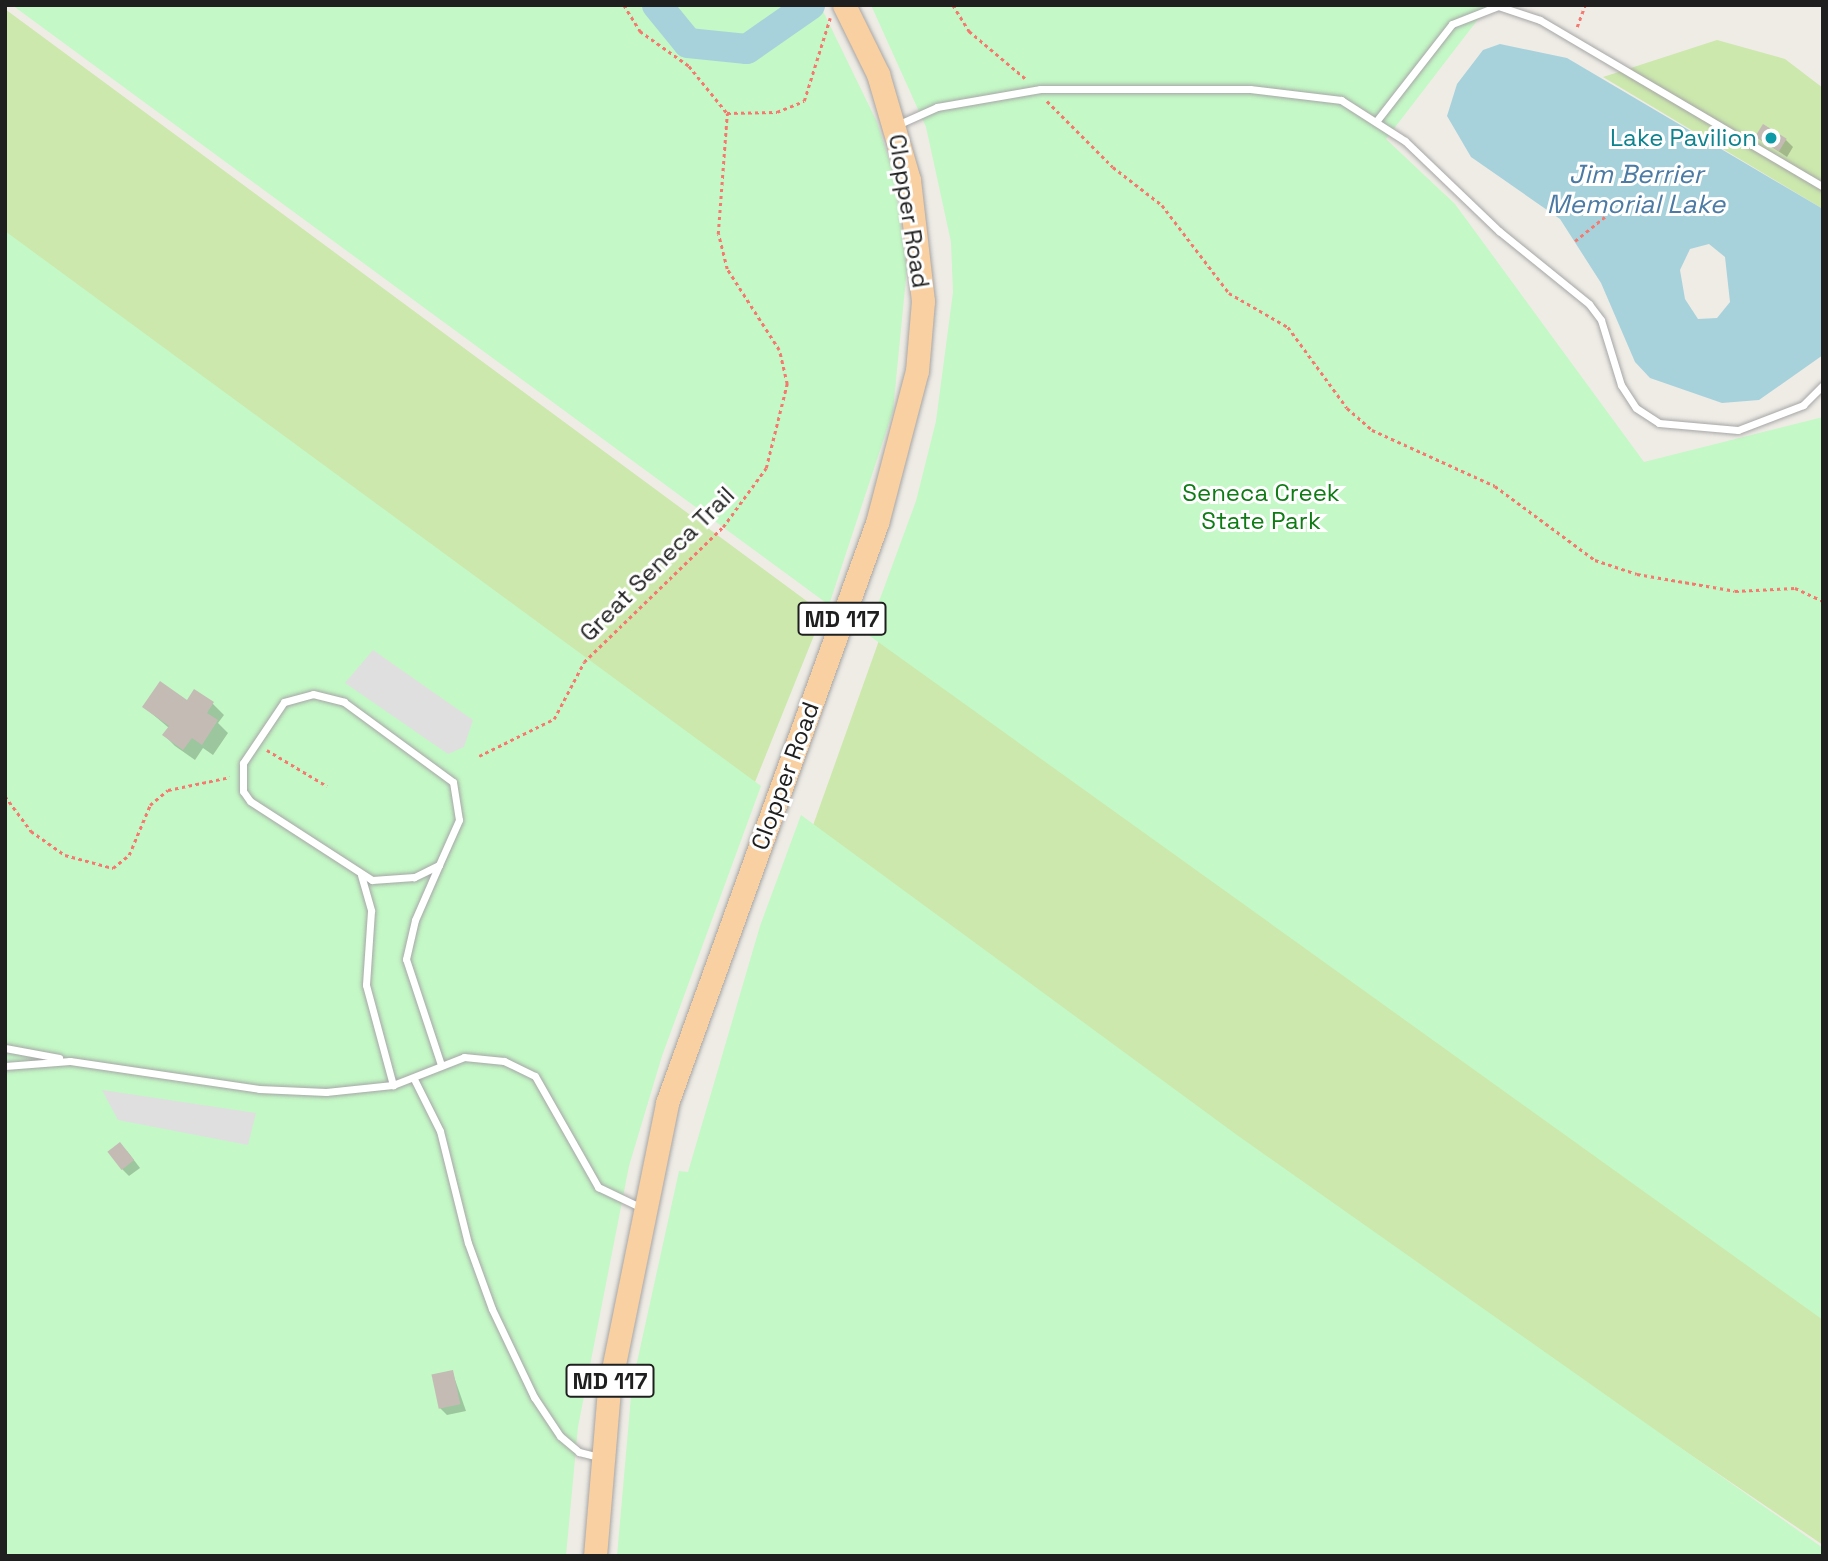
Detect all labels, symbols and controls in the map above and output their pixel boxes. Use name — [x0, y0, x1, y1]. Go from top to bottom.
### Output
place label: Lake Pavilion — [1610, 124, 1757, 152]
marker: Lake Pavilion — [1763, 130, 1779, 146]
street label: Clopper Road — [883, 132, 935, 290]
water label: Jim Berrier Memorial Lake — [1547, 159, 1725, 220]
park label: Seneca Creek State Park — [1182, 479, 1340, 535]
street label: Great Seneca Trail — [573, 480, 741, 648]
road number: MD 117 — [796, 600, 888, 638]
street label: Clopper Road — [745, 698, 825, 854]
road number: MD 117 — [564, 1362, 656, 1400]

